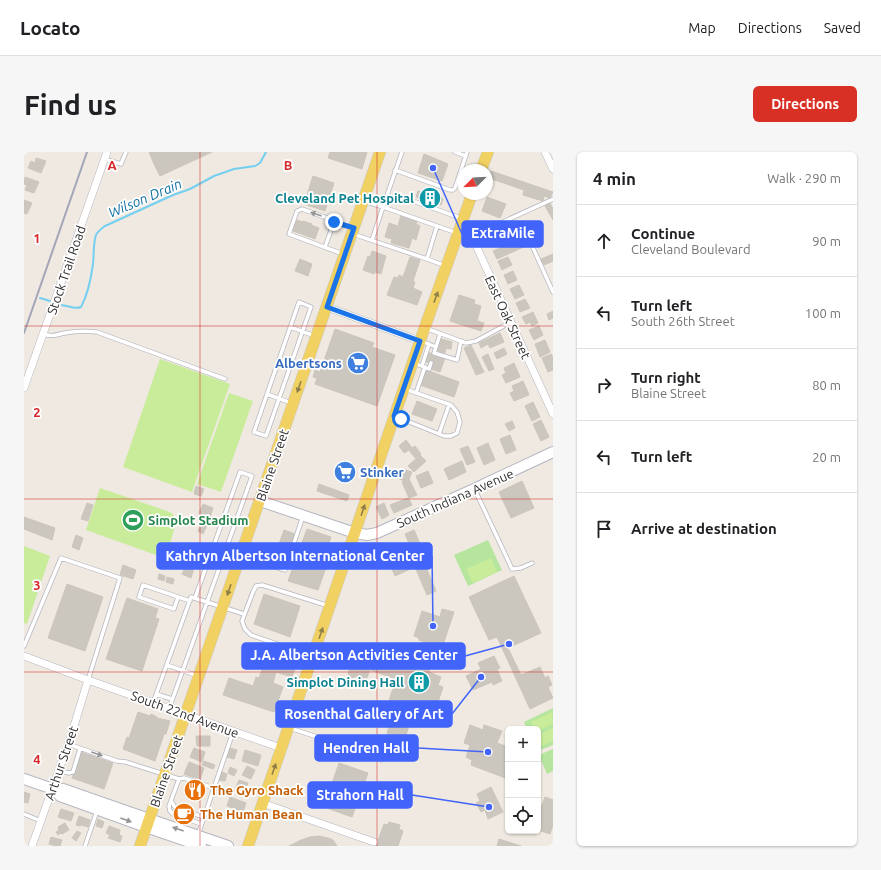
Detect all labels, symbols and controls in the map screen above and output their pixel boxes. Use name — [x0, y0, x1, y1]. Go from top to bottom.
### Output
text: Locato — [20, 17, 81, 39]
text: Map — [688, 20, 716, 36]
text: Directions — [738, 20, 802, 36]
text: Saved — [824, 20, 861, 36]
button: Directions — [753, 86, 857, 122]
text: Find us — [24, 89, 117, 120]
text: A — [107, 158, 117, 172]
text: B — [284, 158, 293, 172]
north arrow — [457, 164, 493, 200]
text: 4 min — [593, 169, 636, 188]
text: Walk · 290 m — [767, 171, 841, 185]
water label: Wilson Drain — [106, 175, 184, 221]
building icon: Cleveland Pet Hospital — [417, 185, 443, 211]
place label: Cleveland Pet Hospital — [275, 191, 414, 205]
one-way arrow — [309, 210, 321, 216]
route end — [325, 213, 343, 231]
callout: ExtraMile — [462, 221, 543, 247]
street label: Stock Trail Road — [44, 224, 88, 316]
text: ExtraMile — [471, 225, 535, 241]
text: Continue — [631, 225, 695, 242]
icon: ahead — [593, 230, 615, 252]
text: 1 — [33, 231, 41, 245]
text: 90 m — [812, 234, 841, 248]
text: Cleveland Boulevard — [631, 242, 751, 256]
street label: East Oak Street — [483, 273, 533, 361]
one-way arrow — [433, 291, 439, 303]
text: Turn left — [631, 297, 692, 314]
icon: left — [593, 302, 615, 324]
text: 100 m — [805, 306, 841, 320]
text: South 26th Street — [631, 314, 735, 328]
supermarket icon: Albertsons — [345, 350, 371, 376]
place label: Albertsons — [275, 356, 342, 370]
text: Turn right — [631, 369, 701, 386]
icon: right — [593, 374, 615, 396]
text: 80 m — [812, 378, 841, 392]
one-way arrow — [296, 382, 302, 394]
text: Blaine Street — [631, 386, 706, 400]
text: 2 — [33, 405, 41, 419]
route start — [392, 410, 410, 428]
street label: Blaine Street — [253, 427, 291, 503]
icon: left — [593, 446, 615, 468]
text: Turn left — [631, 448, 692, 465]
text: 20 m — [812, 450, 841, 464]
supermarket icon: Stinker — [332, 459, 358, 485]
place label: Stinker — [360, 465, 405, 479]
street label: South Indiana Avenue — [394, 466, 516, 530]
one-way arrow — [360, 504, 366, 516]
sports icon: Simplot Stadium — [120, 507, 146, 533]
place label: Simplot Stadium — [148, 513, 249, 527]
icon: arrive — [593, 518, 615, 540]
text: Arrive at destination — [631, 520, 777, 537]
callout: Kathryn Albertson International Center — [157, 543, 432, 569]
text: Kathryn Albertson International Center — [165, 548, 425, 564]
text: 3 — [33, 578, 41, 592]
one-way arrow — [226, 584, 232, 596]
one-way arrow — [318, 627, 324, 639]
callout: J.A. Albertson Activities Center — [242, 643, 465, 669]
text: J.A. Albertson Activities Center — [250, 647, 458, 663]
building icon: Simplot Dining Hall — [406, 669, 432, 695]
place label: Simplot Dining Hall — [287, 675, 404, 689]
street label: South 22nd Avenue — [129, 688, 241, 740]
callout: Rosenthal Gallery of Art — [276, 701, 452, 727]
text: Rosenthal Gallery of Art — [284, 706, 444, 722]
street label: Arthur Street — [42, 724, 80, 802]
map controls — [505, 726, 541, 834]
button: + — [505, 726, 541, 762]
street label: Blaine Street — [147, 733, 185, 809]
callout: Hendren Hall — [315, 735, 418, 761]
text: Hendren Hall — [323, 740, 409, 756]
one-way arrow — [91, 751, 103, 757]
text: 4 — [33, 752, 41, 766]
button: − — [505, 762, 541, 798]
one-way arrow — [271, 763, 277, 775]
restaurant icon: The Gyro Shack — [182, 777, 208, 803]
callout: Strahorn Hall — [308, 782, 412, 808]
place label: The Gyro Shack — [210, 783, 304, 797]
text: Strahorn Hall — [316, 787, 404, 803]
button: locate — [505, 798, 541, 834]
cafe icon: The Human Bean — [171, 801, 197, 827]
place label: The Human Bean — [200, 807, 303, 821]
one-way arrow — [121, 818, 133, 824]
one-way arrow — [171, 826, 183, 832]

